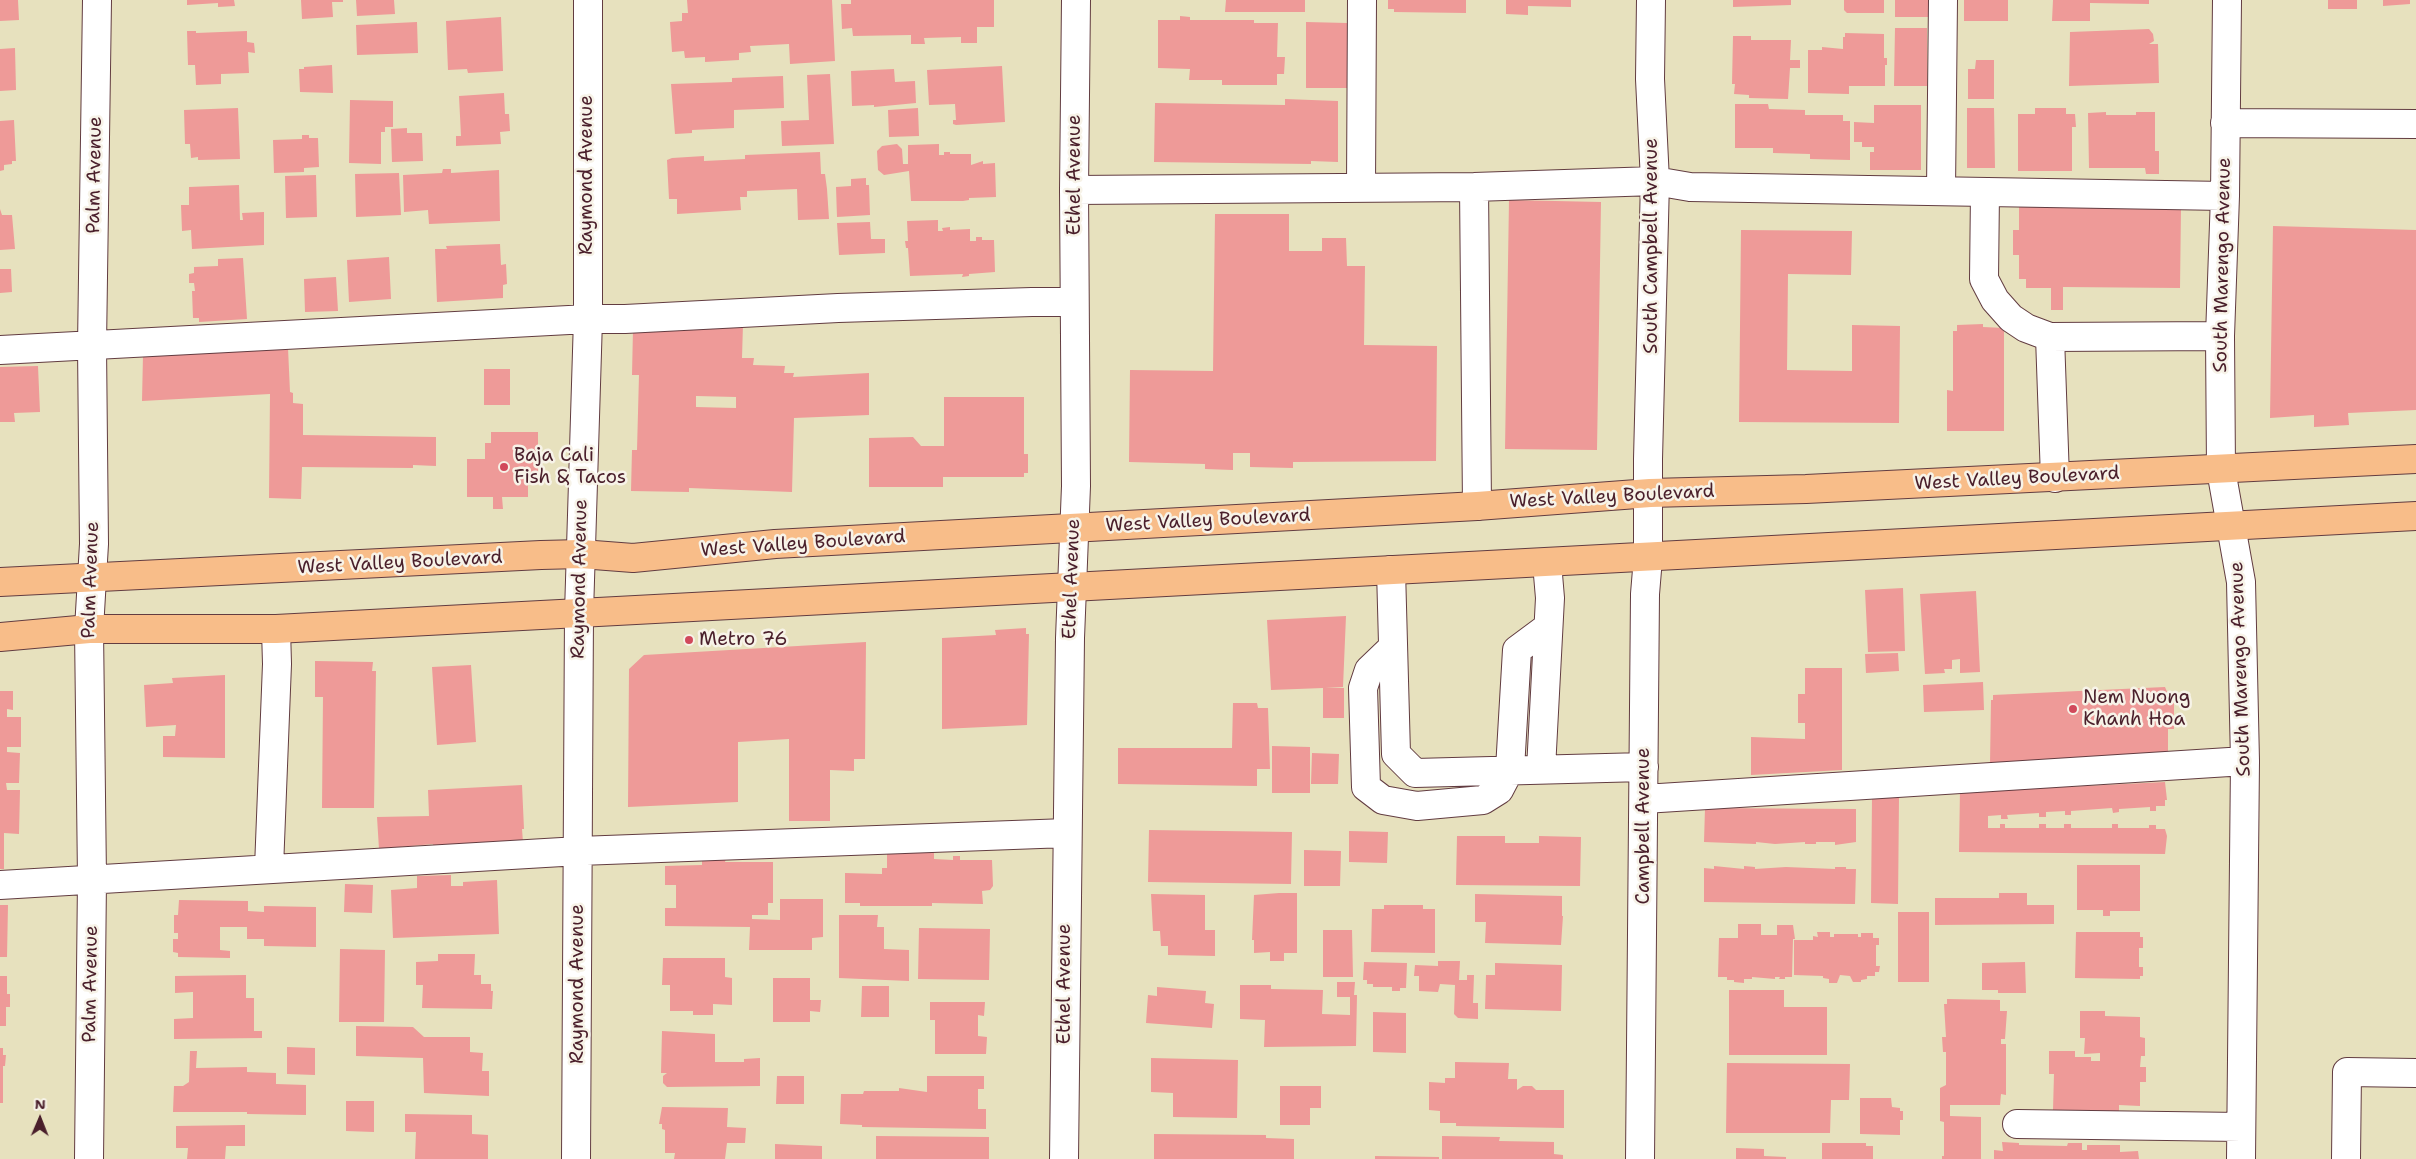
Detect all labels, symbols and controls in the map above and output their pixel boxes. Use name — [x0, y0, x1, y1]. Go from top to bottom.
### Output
street label: Raymond Avenue — [576, 95, 598, 255]
street label: Ethel Avenue — [1064, 115, 1086, 235]
street label: Palm Avenue — [83, 116, 107, 234]
street label: South Campbell Avenue — [1641, 138, 1663, 354]
street label: South Marengo Avenue — [2210, 157, 2236, 373]
place label: Baja Cali Fish & Tacos — [514, 445, 626, 489]
marker: Baja Cali Fish & Tacos — [498, 461, 510, 473]
street label: West Valley Boulevard — [1914, 462, 2120, 496]
street label: West Valley Boulevard — [1509, 480, 1715, 514]
street label: Raymond Avenue — [567, 499, 593, 659]
street label: West Valley Boulevard — [1105, 504, 1311, 538]
street label: Ethel Avenue — [1058, 518, 1086, 640]
street label: Palm Avenue — [78, 521, 104, 639]
street label: West Valley Boulevard — [700, 525, 906, 563]
street label: West Valley Boulevard — [297, 546, 503, 580]
street label: South Marengo Avenue — [2226, 561, 2256, 777]
place label: Metro 76 — [699, 629, 788, 651]
marker: Metro 76 — [683, 634, 695, 646]
place label: Nem Nuong Khanh Hoa — [2083, 687, 2190, 731]
marker: Nem Nuong Khanh Hoa — [2067, 703, 2079, 715]
street label: Campbell Avenue — [1633, 748, 1655, 904]
street label: Raymond Avenue — [567, 904, 589, 1064]
street label: Ethel Avenue — [1054, 924, 1076, 1044]
street label: Palm Avenue — [79, 925, 103, 1043]
north arrow — [15, 1094, 65, 1144]
text: N — [35, 1095, 46, 1113]

